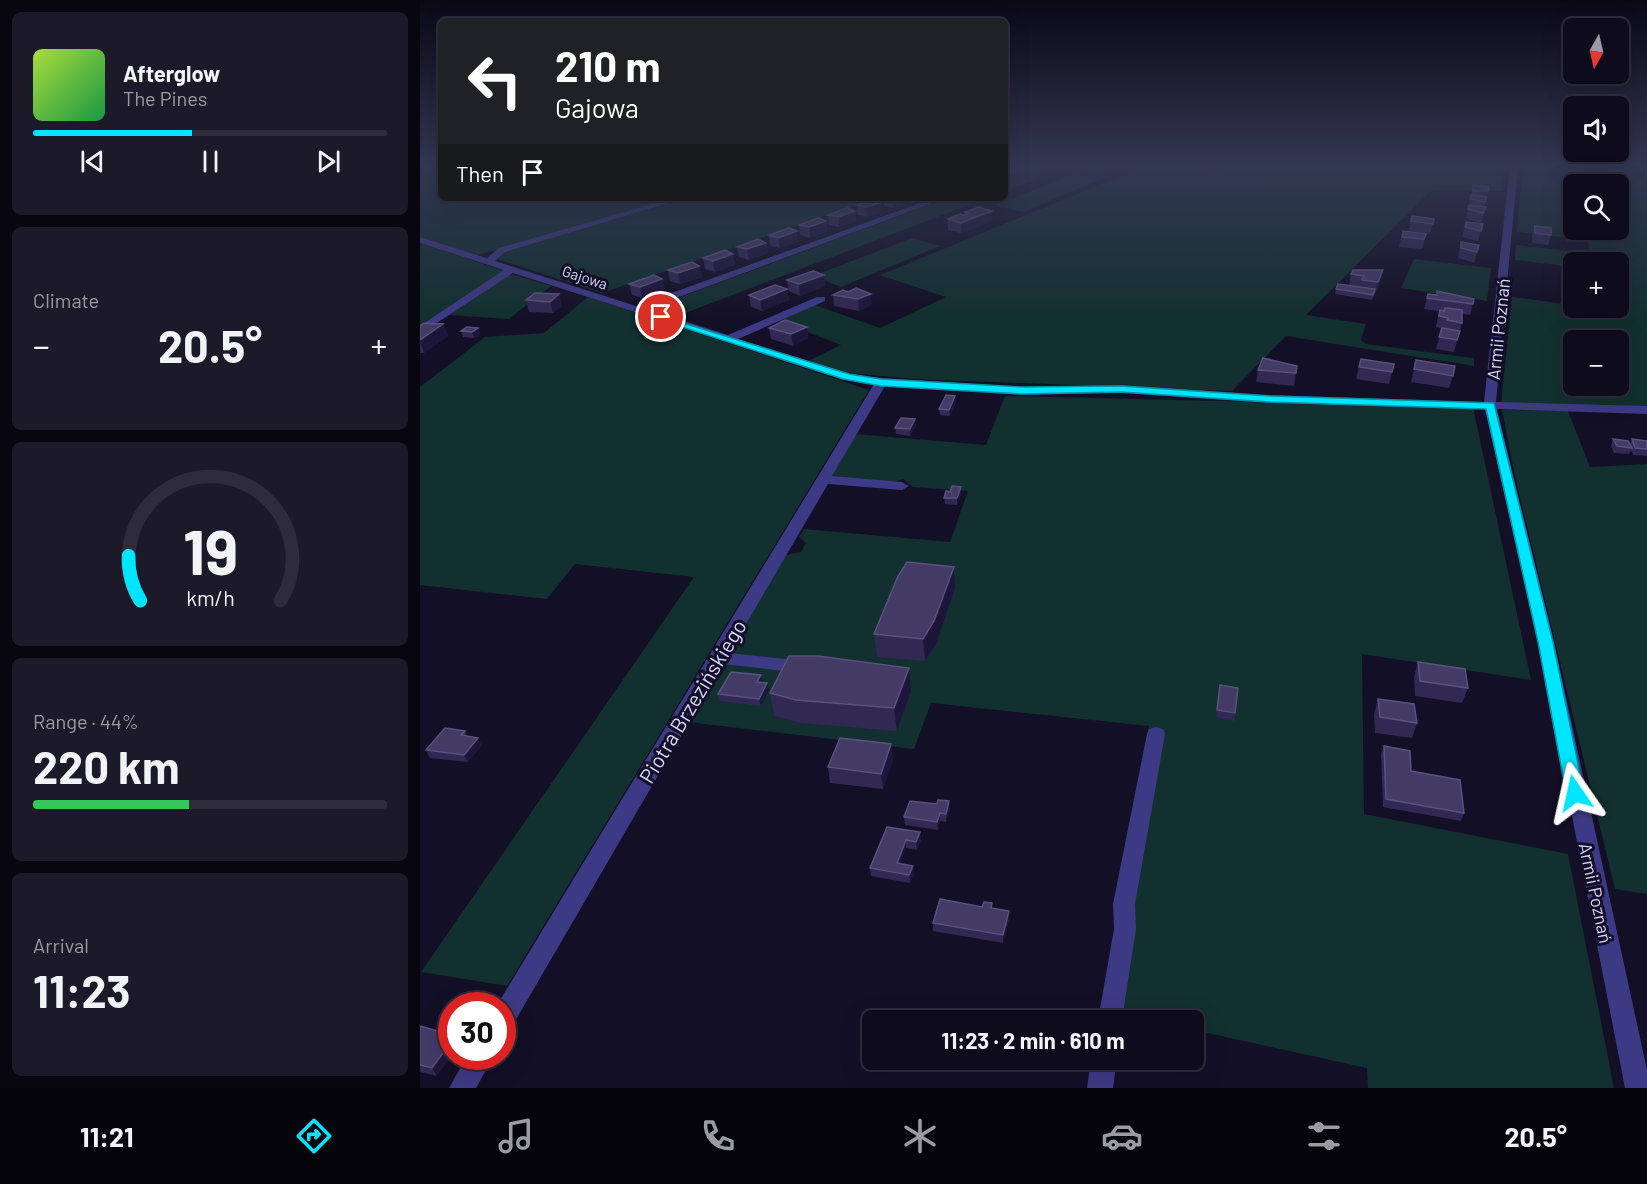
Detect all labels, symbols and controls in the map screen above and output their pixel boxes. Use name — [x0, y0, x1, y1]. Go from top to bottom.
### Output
north arrow — [1563, 18, 1629, 84]
map controls — [1563, 18, 1629, 396]
text: 210 m — [555, 40, 661, 90]
icon: left — [456, 42, 534, 120]
text: Afterglow — [123, 60, 220, 86]
text: The Pines — [123, 86, 207, 110]
text: Gajowa — [555, 91, 639, 123]
button: sound — [1563, 96, 1629, 162]
icon: previous — [76, 145, 109, 178]
icon: pause — [194, 145, 227, 178]
icon: next — [312, 145, 345, 178]
icon: arrive — [516, 156, 549, 189]
text: Then — [456, 160, 504, 186]
button: search — [1563, 174, 1629, 240]
button: + — [1563, 252, 1629, 318]
street label: Gajowa — [560, 261, 610, 293]
street label: Armii Poznań — [1482, 277, 1514, 381]
text: Climate — [33, 288, 99, 312]
pin — [635, 291, 686, 342]
icon: arrive — [644, 300, 677, 333]
text: 20.5° — [158, 318, 262, 372]
text: − — [33, 325, 50, 365]
text: + — [371, 325, 387, 365]
button: − — [1563, 330, 1629, 396]
text: 19 — [182, 513, 238, 587]
text: km/h — [186, 585, 234, 610]
street label: Piotra Brzezińskiego — [633, 615, 751, 787]
text: Range · 44% — [33, 709, 139, 733]
text: 220 km — [33, 739, 180, 793]
position arrow — [1543, 761, 1607, 825]
street label: Armii Poznań — [1575, 841, 1617, 945]
text: Arrival — [33, 933, 89, 957]
text: 11:23 — [33, 963, 130, 1017]
speed limit sign: 30 — [438, 992, 516, 1070]
text: 11:23 · 2 min · 610 m — [941, 1027, 1125, 1053]
icon: directions — [293, 1115, 335, 1157]
icon: music — [495, 1115, 537, 1157]
icon: phone — [697, 1115, 739, 1157]
icon: climate — [899, 1115, 941, 1157]
icon: car — [1101, 1115, 1143, 1157]
icon: filters — [1303, 1115, 1345, 1157]
text: 11:21 — [80, 1120, 134, 1152]
text: 20.5° — [1504, 1120, 1567, 1152]

